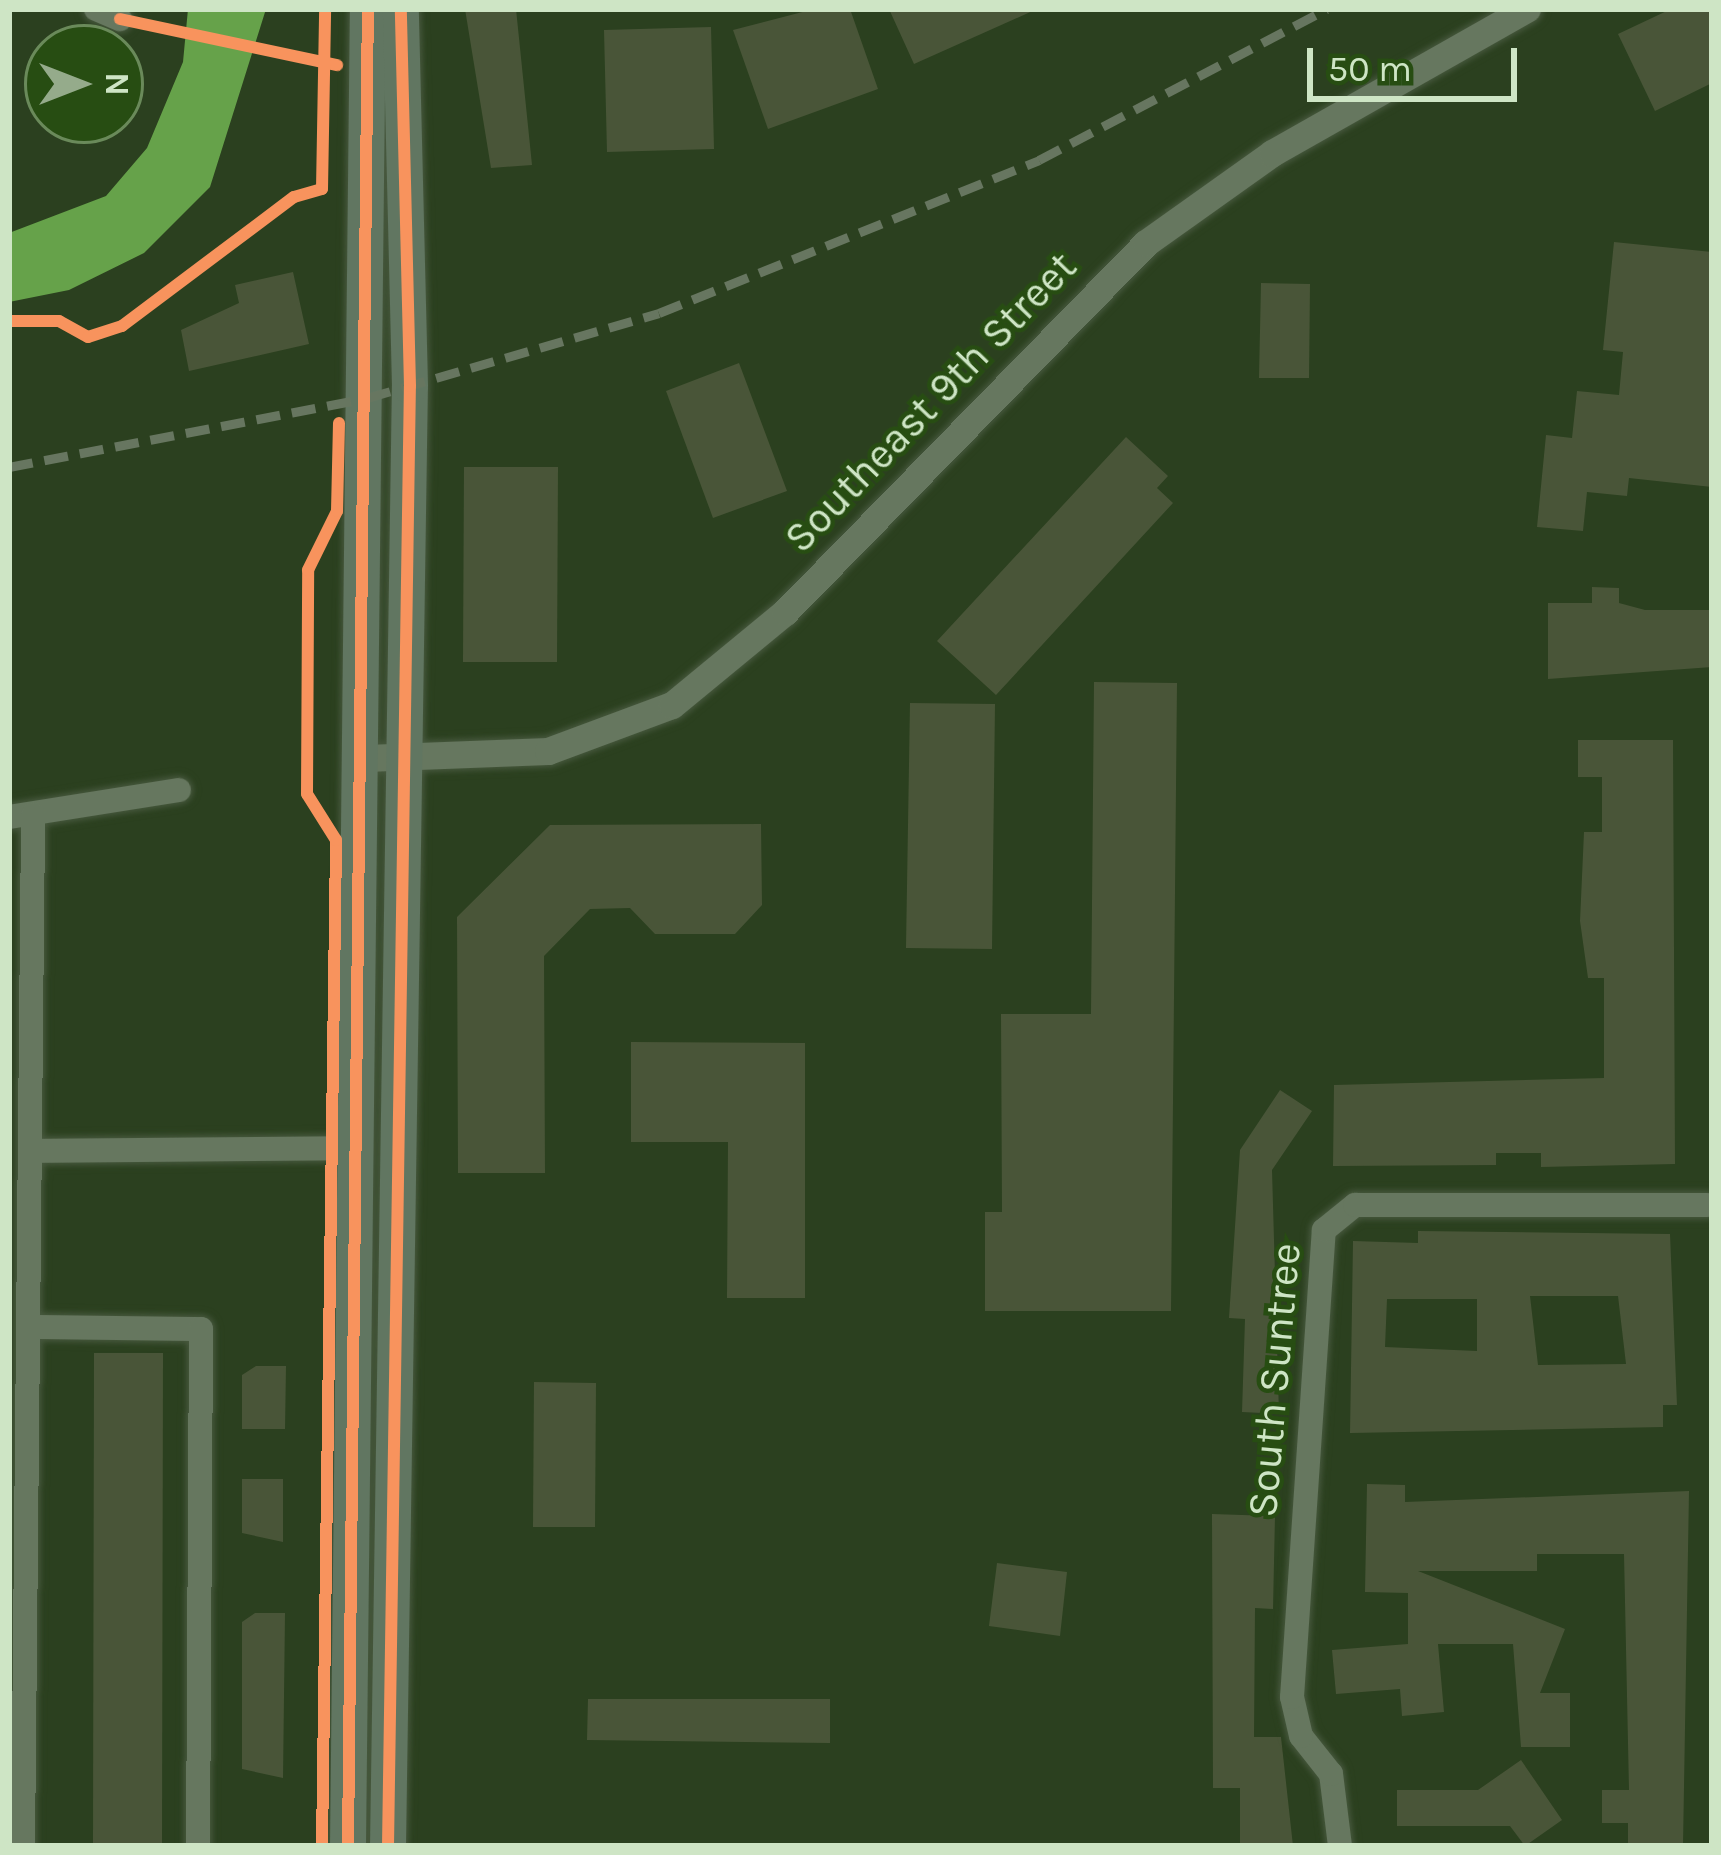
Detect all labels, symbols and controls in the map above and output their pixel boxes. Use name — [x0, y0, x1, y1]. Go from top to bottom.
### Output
north arrow — [24, 24, 144, 144]
scale bar — [1313, 24, 1523, 98]
text: 50 m — [1328, 48, 1412, 90]
text: N — [98, 72, 136, 96]
street label: Southeast 9th Street — [774, 241, 1086, 563]
street label: South Suntree — [1237, 1241, 1311, 1519]

